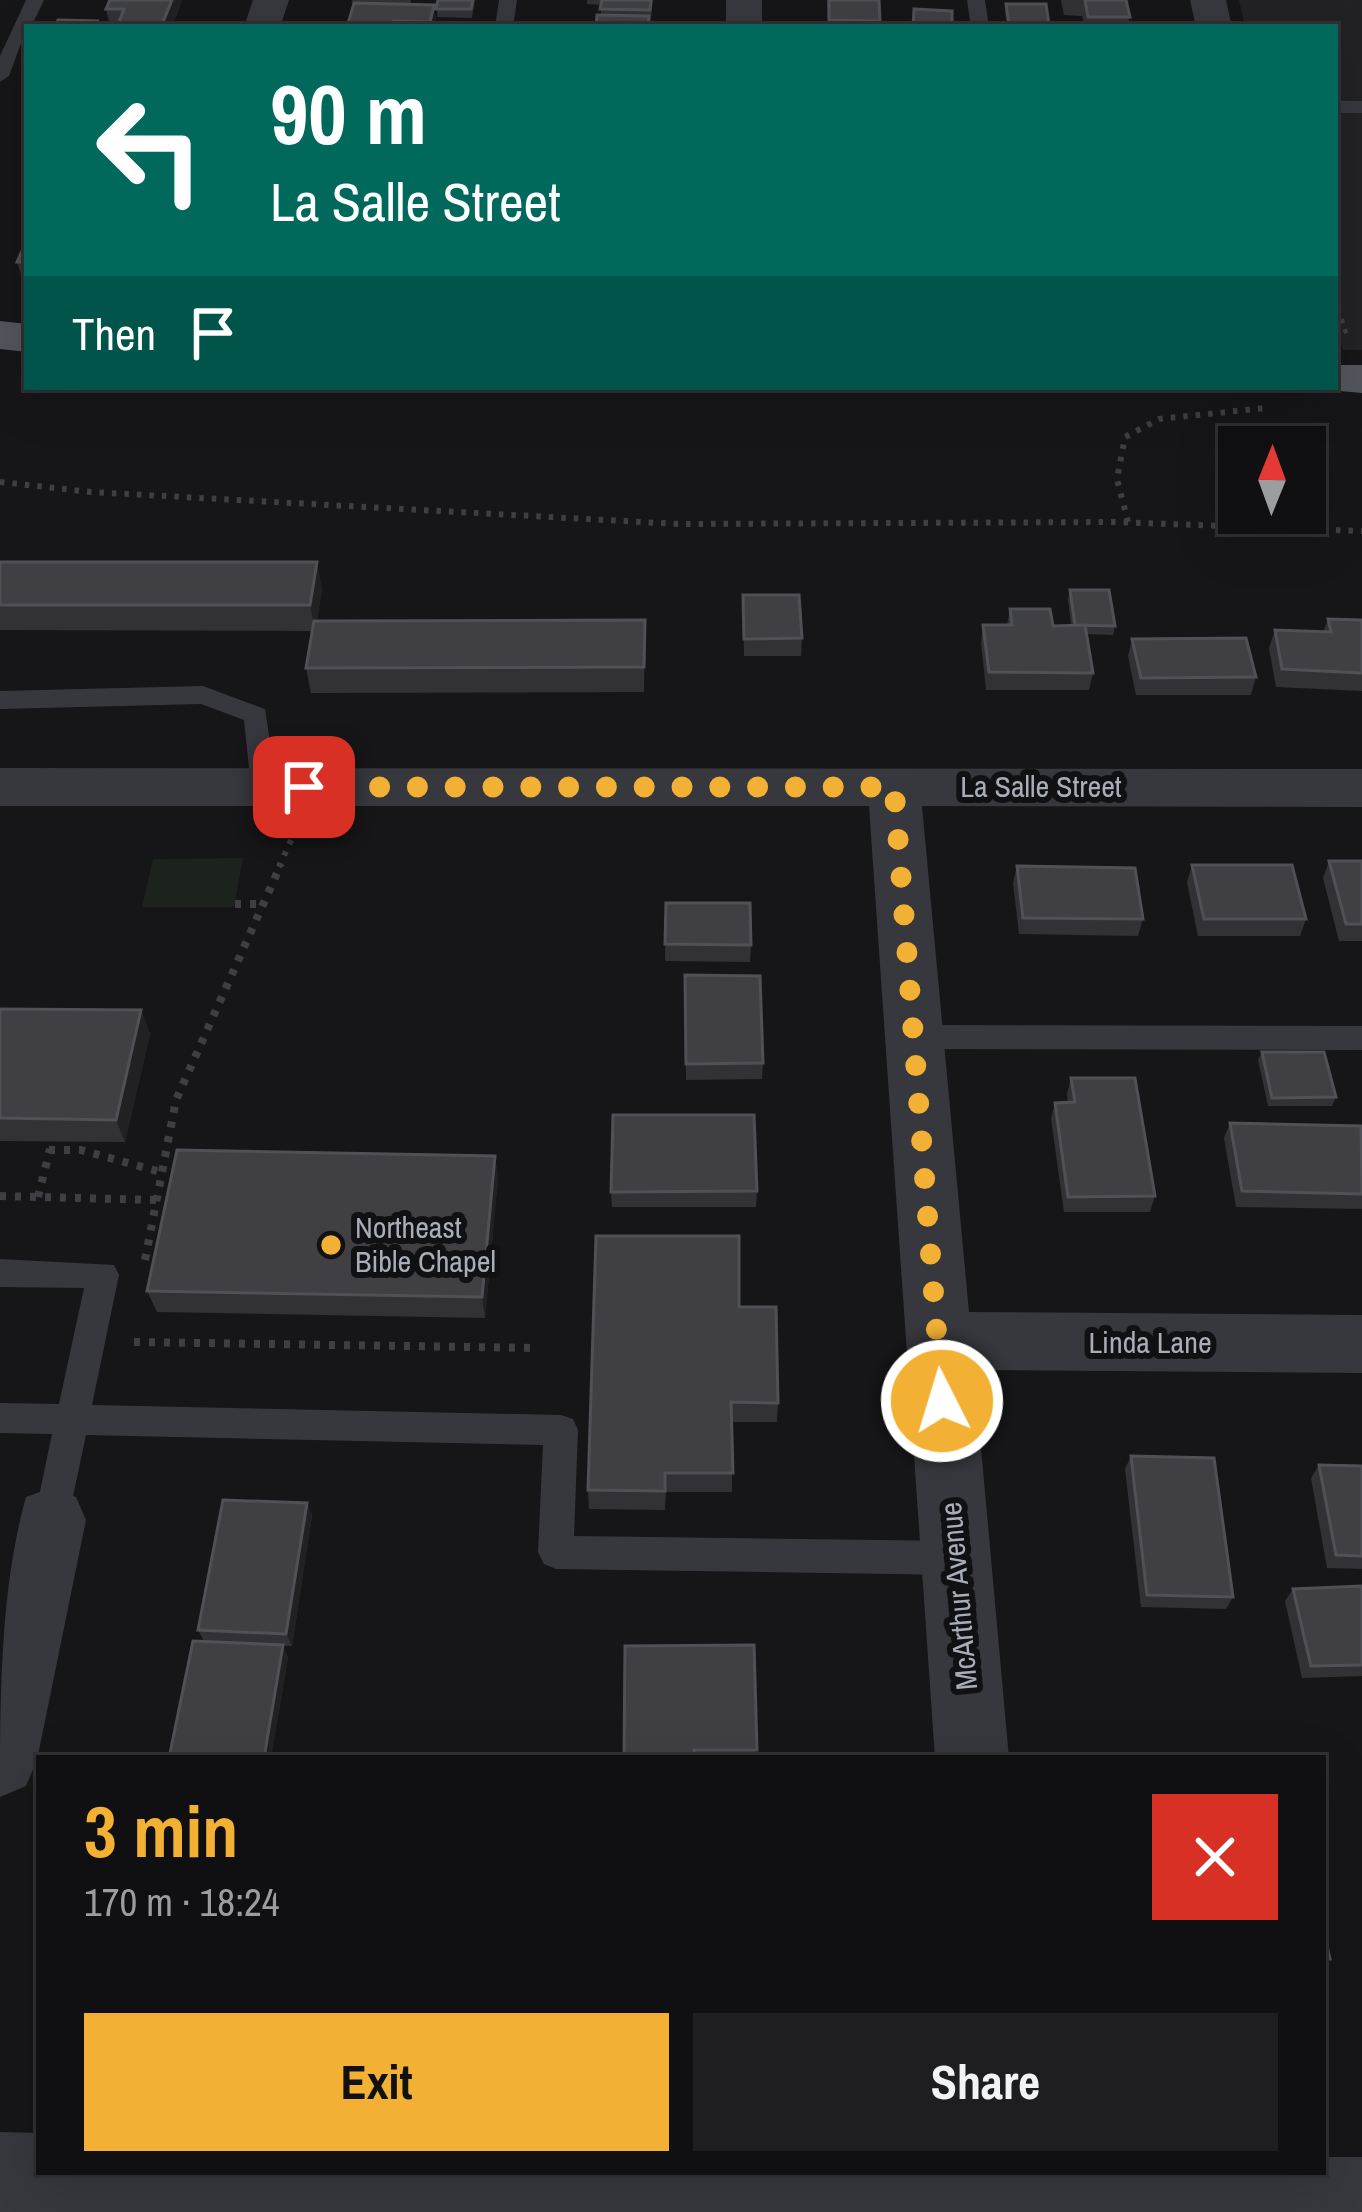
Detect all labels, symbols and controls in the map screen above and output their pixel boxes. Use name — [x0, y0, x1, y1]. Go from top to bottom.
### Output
text: 90 m — [270, 57, 427, 170]
icon: left — [72, 72, 228, 228]
text: La Salle Street — [270, 165, 560, 238]
icon: arrive — [180, 300, 246, 366]
text: Then — [72, 303, 156, 364]
north arrow — [1218, 426, 1326, 534]
map controls — [1218, 426, 1326, 534]
pin — [253, 736, 355, 838]
icon: arrive — [271, 754, 337, 820]
street label: La Salle Street — [960, 766, 1122, 806]
place label: Northeast Bible Chapel — [355, 1207, 496, 1281]
marker: Northeast Bible Chapel — [318, 1232, 344, 1258]
street label: Linda Lane — [1088, 1322, 1212, 1362]
position arrow — [879, 1338, 1005, 1464]
street label: McArthur Avenue — [930, 1501, 986, 1692]
text: 3 min — [84, 1782, 238, 1879]
button: close — [1152, 1794, 1278, 1920]
text: 170 m · 18:24 — [84, 1876, 280, 1928]
button: Exit — [84, 2013, 669, 2151]
button: Share — [693, 2013, 1278, 2151]

